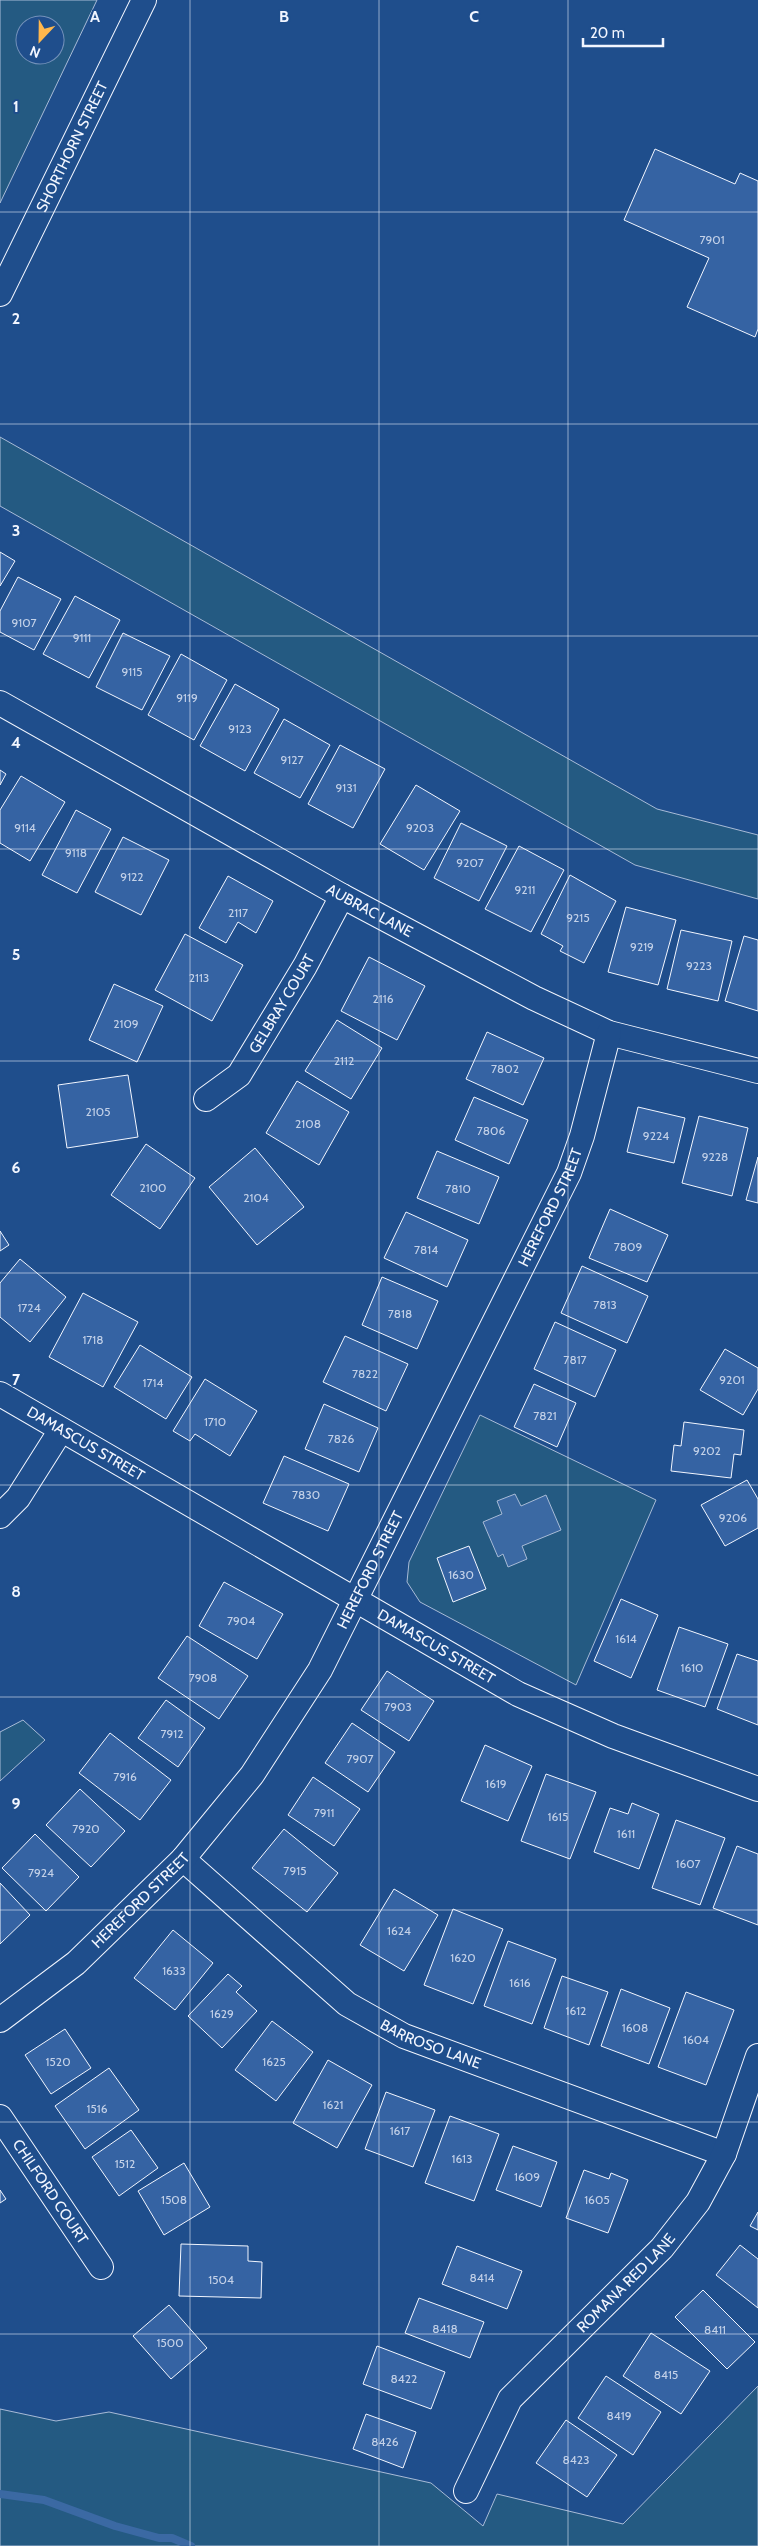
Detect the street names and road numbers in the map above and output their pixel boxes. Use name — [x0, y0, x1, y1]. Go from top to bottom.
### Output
street label: SHORTHORN STREET — [33, 78, 112, 215]
street label: AUBRAC LANE — [323, 880, 416, 941]
street label: GELBRAY COURT — [245, 951, 319, 1057]
street label: HEREFORD STREET — [515, 1146, 586, 1270]
street label: DAMASCUS STREET — [24, 1403, 148, 1485]
street label: HEREFORD STREET — [333, 1508, 407, 1632]
street label: DAMASCUS STREET — [374, 1606, 498, 1688]
street label: HEREFORD STREET — [88, 1849, 193, 1952]
street label: BARROSO LANE — [377, 2015, 483, 2073]
street label: CHILFORD COURT — [9, 2136, 92, 2247]
street label: ROMANA RED LANE — [573, 2230, 679, 2336]

